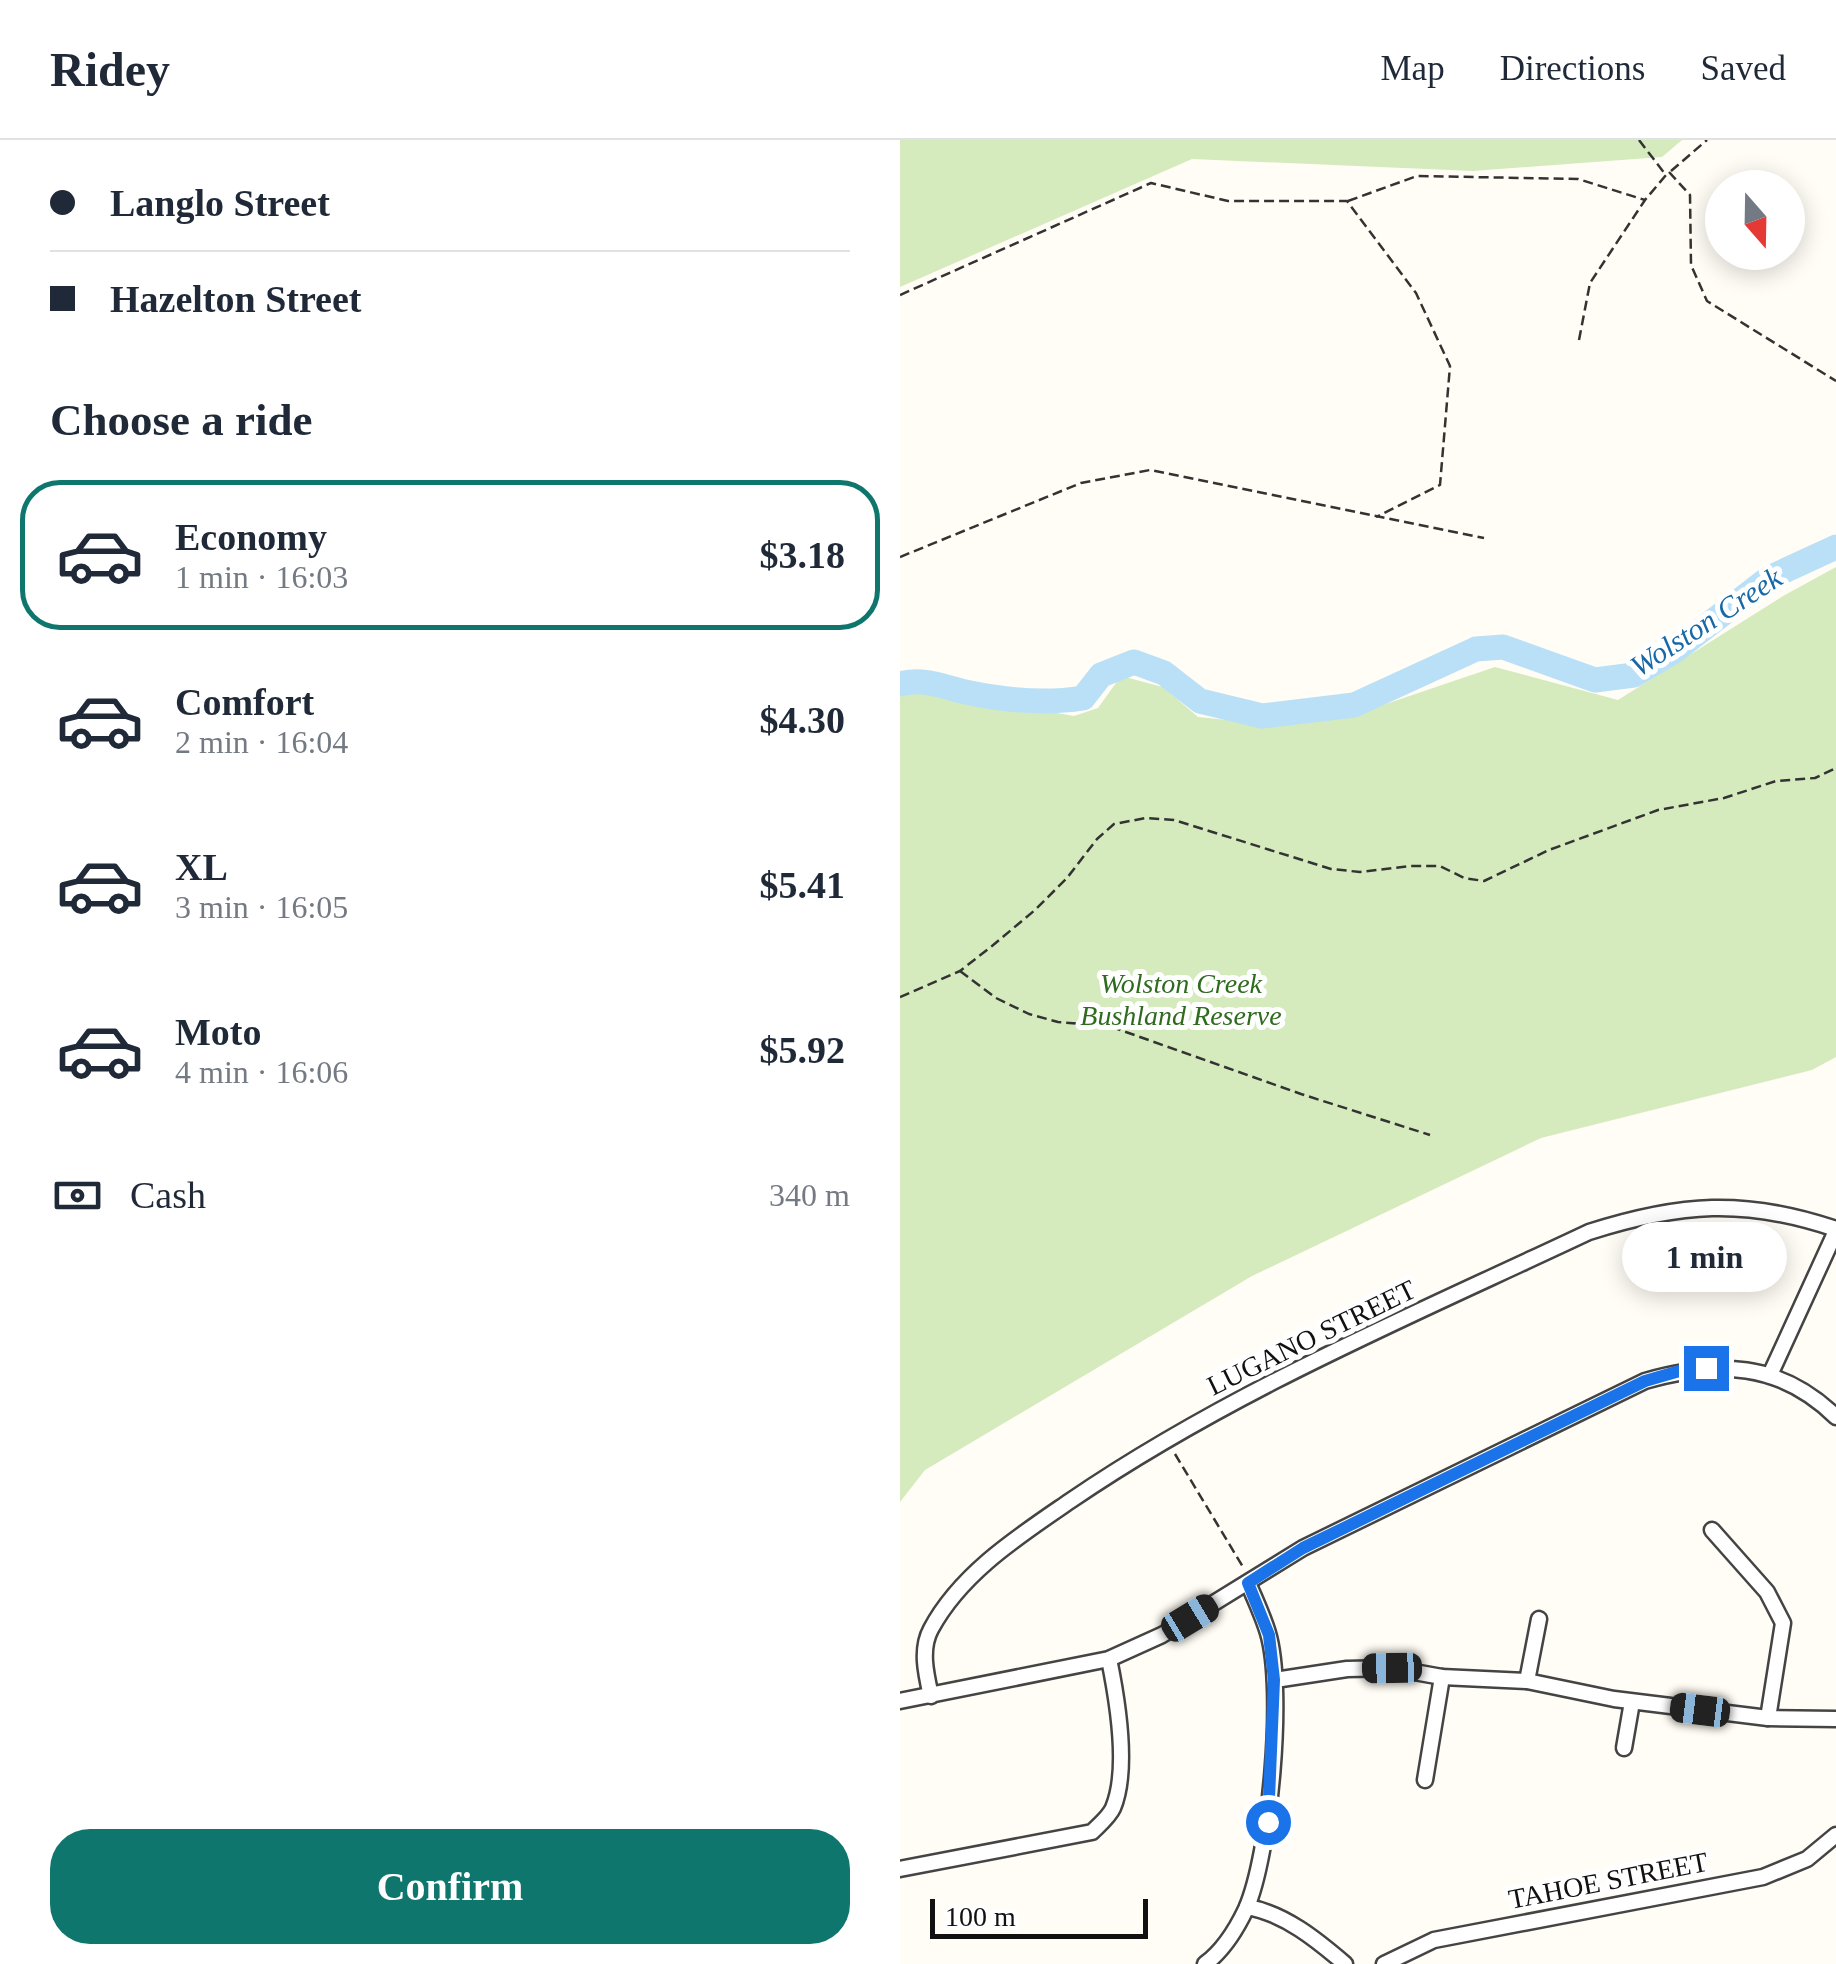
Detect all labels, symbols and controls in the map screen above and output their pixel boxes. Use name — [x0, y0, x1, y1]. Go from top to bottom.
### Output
text: Ridey — [50, 43, 170, 96]
text: Map — [1381, 49, 1445, 88]
text: Directions — [1500, 49, 1645, 88]
text: Saved — [1700, 49, 1786, 88]
north arrow — [1705, 170, 1805, 270]
map controls — [1705, 170, 1805, 270]
text: Langlo Street — [110, 182, 330, 224]
text: Hazelton Street — [110, 278, 362, 320]
text: Choose a ride — [50, 395, 313, 445]
icon: car — [55, 510, 145, 600]
text: Economy — [175, 516, 327, 558]
text: $3.18 — [760, 534, 845, 576]
text: 1 min · 16:03 — [175, 559, 348, 595]
water label: Wolston Creek — [1624, 560, 1788, 683]
icon: car — [55, 675, 145, 765]
text: Comfort — [175, 681, 314, 723]
text: $4.30 — [760, 699, 845, 741]
text: 2 min · 16:04 — [175, 724, 348, 760]
icon: car — [55, 840, 145, 930]
text: XL — [175, 846, 228, 888]
text: $5.41 — [760, 864, 845, 906]
text: 3 min · 16:05 — [175, 889, 348, 925]
park label: Wolston Creek Bushland Reserve — [1080, 968, 1282, 1031]
icon: car — [55, 1005, 145, 1095]
text: Moto — [175, 1011, 262, 1053]
text: $5.92 — [760, 1029, 845, 1071]
text: 4 min · 16:06 — [175, 1054, 348, 1090]
icon: cash — [50, 1168, 105, 1223]
text: Cash — [130, 1174, 206, 1216]
text: 340 m — [769, 1177, 850, 1213]
callout: 1 min — [1624, 1223, 1788, 1293]
text: 1 min — [1666, 1239, 1743, 1275]
street label: LUGANO STREET — [1202, 1274, 1420, 1401]
route end — [1684, 1346, 1729, 1391]
car — [1157, 1590, 1223, 1646]
car — [1362, 1652, 1422, 1684]
car — [1668, 1691, 1732, 1729]
route start — [1246, 1800, 1291, 1845]
button: Confirm — [50, 1829, 850, 1944]
street label: TAHOE STREET — [1506, 1846, 1710, 1915]
scale bar — [930, 1894, 1148, 1938]
text: 100 m — [945, 1901, 1016, 1932]

